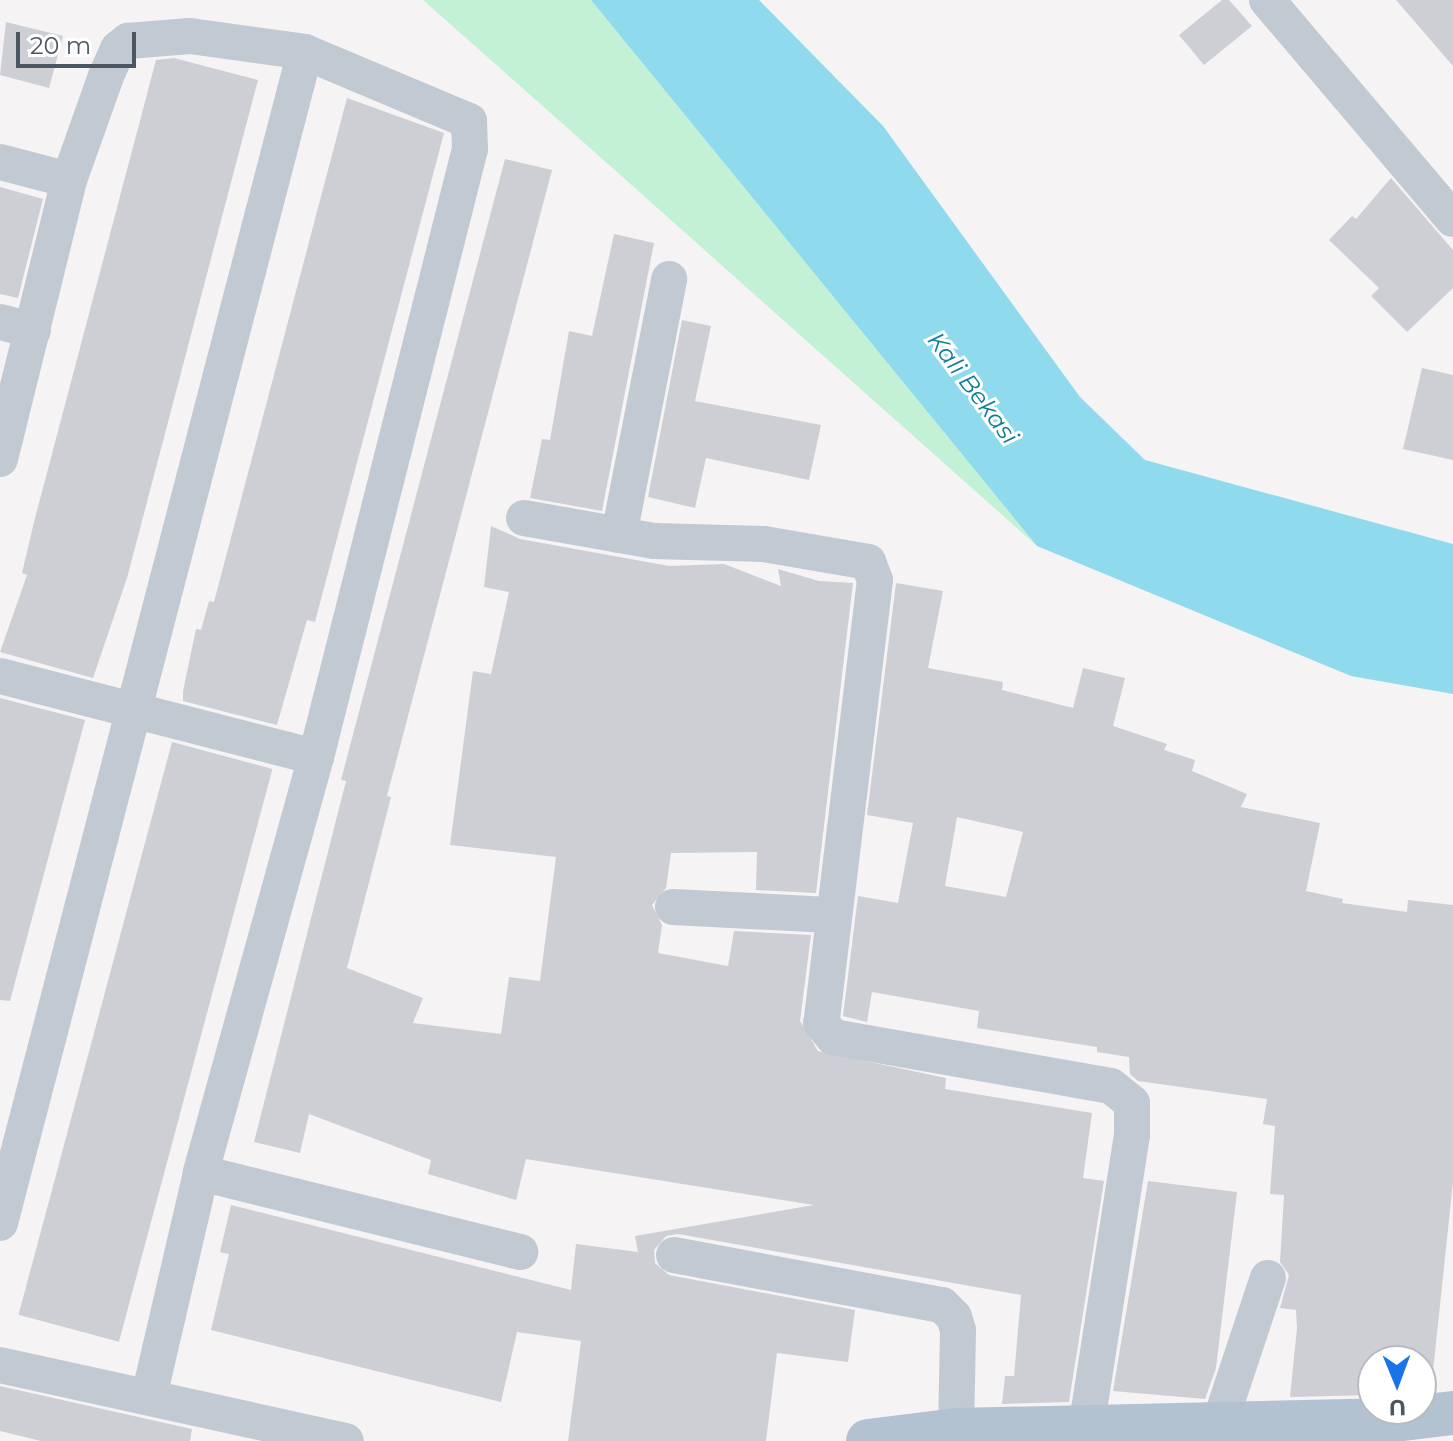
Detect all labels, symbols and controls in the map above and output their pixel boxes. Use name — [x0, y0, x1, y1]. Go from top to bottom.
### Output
scale bar — [20, 16, 140, 66]
text: 20 m — [30, 31, 91, 60]
water label: Kali Bekasi — [922, 326, 1024, 450]
north arrow — [1357, 1345, 1437, 1425]
text: U — [1388, 1394, 1406, 1421]

